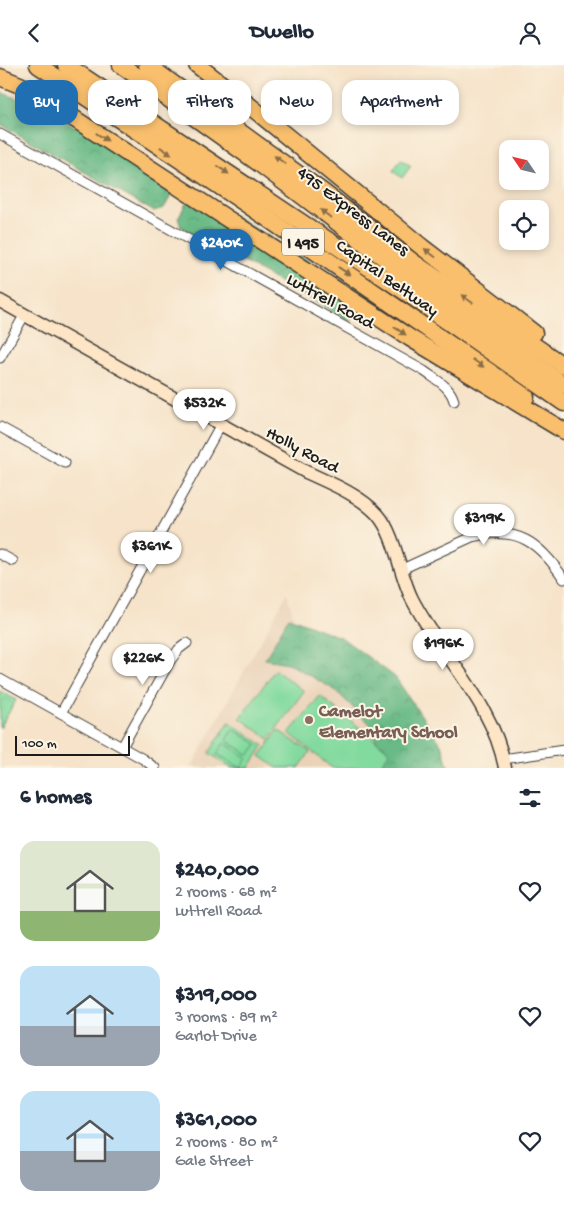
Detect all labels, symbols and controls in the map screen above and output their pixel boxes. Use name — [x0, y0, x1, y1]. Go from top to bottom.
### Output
icon: back — [20, 19, 48, 47]
icon: person — [516, 19, 544, 47]
text: Dwello — [250, 20, 314, 46]
chip: Buy — [15, 80, 78, 125]
chip: Rent — [88, 80, 158, 125]
chip: Filters — [168, 80, 251, 125]
chip: New — [261, 80, 332, 125]
chip: Apartment — [342, 80, 459, 125]
one-way arrow — [96, 132, 109, 142]
north arrow — [499, 140, 549, 190]
map controls — [499, 140, 549, 250]
one-way arrow — [159, 146, 173, 155]
one-way arrow — [273, 155, 287, 165]
street label: 495 Express Lanes — [292, 163, 414, 262]
one-way arrow — [216, 166, 230, 175]
button: locate — [499, 200, 549, 250]
one-way arrow — [320, 208, 333, 219]
road number: I 495 — [282, 228, 324, 255]
pin: $240K — [186, 229, 256, 271]
text: $240K — [201, 235, 241, 254]
street label: Capital Beltway — [331, 236, 442, 322]
one-way arrow — [423, 248, 437, 258]
one-way arrow — [338, 266, 351, 275]
street label: Luttrell Road — [282, 270, 379, 336]
one-way arrow — [460, 294, 473, 304]
one-way arrow — [393, 326, 406, 335]
one-way arrow — [471, 358, 485, 368]
pin: $532K — [169, 389, 239, 431]
text: $532K — [184, 395, 224, 414]
street label: Holly Road — [262, 423, 343, 480]
pin: $319K — [449, 503, 519, 546]
text: $319K — [465, 510, 503, 529]
pin: $361K — [116, 531, 186, 574]
text: $361K — [132, 538, 170, 557]
pin: $196K — [408, 629, 478, 671]
text: $196K — [424, 635, 462, 654]
pin: $226K — [108, 643, 178, 686]
text: $226K — [123, 650, 163, 669]
place label: Camelot Elementary School — [318, 702, 458, 744]
marker: Camelot Elementary School — [303, 714, 315, 726]
scale bar — [15, 733, 130, 756]
text: 100 m — [22, 736, 57, 753]
icon: filters — [516, 784, 544, 812]
text: 6 homes — [20, 786, 91, 811]
text: $240,000 — [175, 859, 259, 884]
icon: home — [60, 861, 120, 921]
icon: heart — [516, 877, 544, 905]
text: 2 rooms · 68 m² — [175, 884, 277, 903]
text: Luttrell Road — [175, 903, 261, 922]
text: $319,000 — [175, 984, 257, 1009]
icon: home — [60, 986, 120, 1046]
icon: heart — [516, 1002, 544, 1030]
text: 3 rooms · 89 m² — [175, 1009, 277, 1028]
text: Garlot Drive — [175, 1028, 257, 1047]
text: $361,000 — [175, 1109, 257, 1134]
icon: home — [60, 1111, 120, 1171]
icon: heart — [516, 1127, 544, 1155]
text: 2 rooms · 80 m² — [175, 1134, 278, 1153]
text: Gale Street — [175, 1153, 252, 1172]

